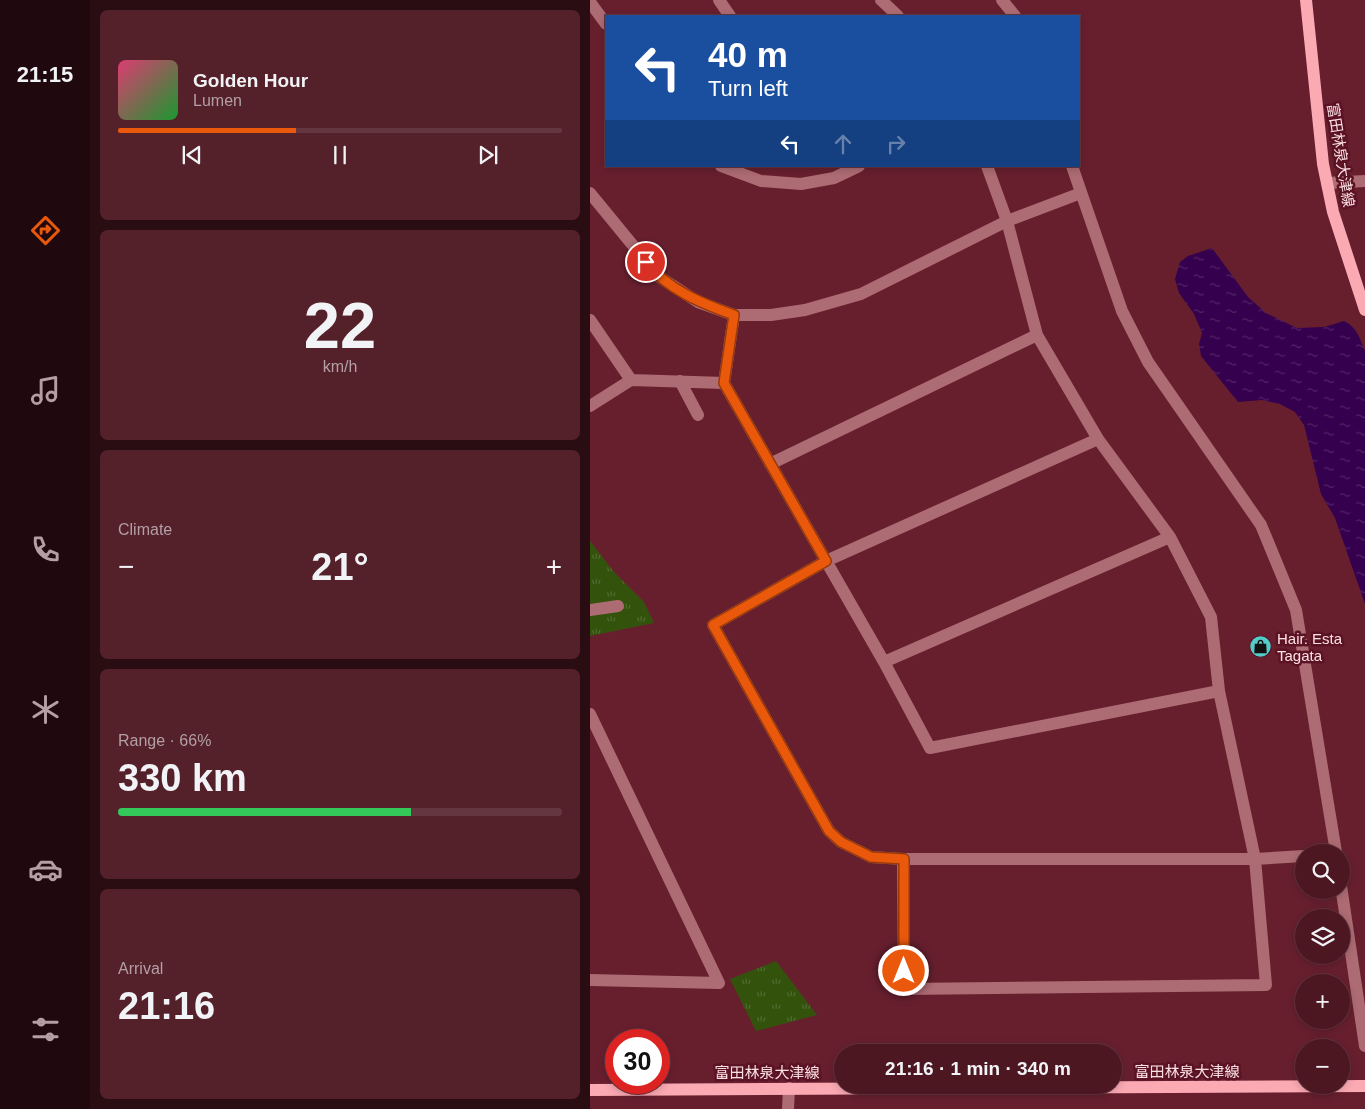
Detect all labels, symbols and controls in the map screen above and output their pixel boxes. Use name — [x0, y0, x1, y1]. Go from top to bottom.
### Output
icon: left — [625, 35, 690, 100]
text: 40 m — [708, 35, 788, 74]
text: 21:15 — [17, 62, 73, 87]
text: Golden Hour — [193, 70, 308, 91]
text: Turn left — [708, 76, 788, 101]
text: Lumen — [193, 92, 242, 109]
street label: 富田林泉大津線 — [1324, 102, 1358, 208]
icon: left — [776, 130, 804, 158]
icon: ahead — [829, 130, 857, 158]
icon: right — [882, 130, 910, 158]
icon: previous — [178, 141, 206, 169]
icon: pause — [326, 141, 354, 169]
icon: next — [474, 141, 502, 169]
icon: directions — [28, 213, 63, 248]
pin — [625, 241, 667, 283]
icon: arrive — [632, 248, 660, 276]
text: 22 — [304, 289, 376, 362]
text: km/h — [323, 358, 357, 375]
icon: music — [28, 373, 63, 408]
text: Climate — [118, 521, 172, 538]
icon: phone — [28, 532, 63, 567]
text: 21° — [311, 546, 369, 588]
text: − — [118, 551, 134, 582]
text: + — [546, 551, 562, 582]
place label: Hair. Esta Tagata — [1277, 630, 1343, 664]
shop icon: Hair. Esta Tagata — [1249, 635, 1273, 659]
icon: climate — [28, 692, 63, 727]
text: Range · 66% — [118, 732, 211, 749]
text: 330 km — [118, 757, 247, 799]
map controls — [1295, 844, 1350, 1094]
button: search — [1295, 844, 1350, 899]
icon: car — [28, 852, 63, 887]
button: layers — [1295, 909, 1350, 964]
position arrow — [877, 944, 929, 996]
text: Arrival — [118, 960, 163, 977]
button: + — [1295, 974, 1350, 1029]
text: 21:16 — [118, 985, 215, 1027]
icon: filters — [28, 1012, 63, 1047]
speed limit sign: 30 — [605, 1029, 670, 1094]
button: − — [1295, 1039, 1350, 1094]
text: 21:16 · 1 min · 340 m — [885, 1058, 1071, 1079]
street label: 富田林泉大津線 — [1134, 1063, 1240, 1080]
street label: 富田林泉大津線 — [714, 1064, 820, 1081]

